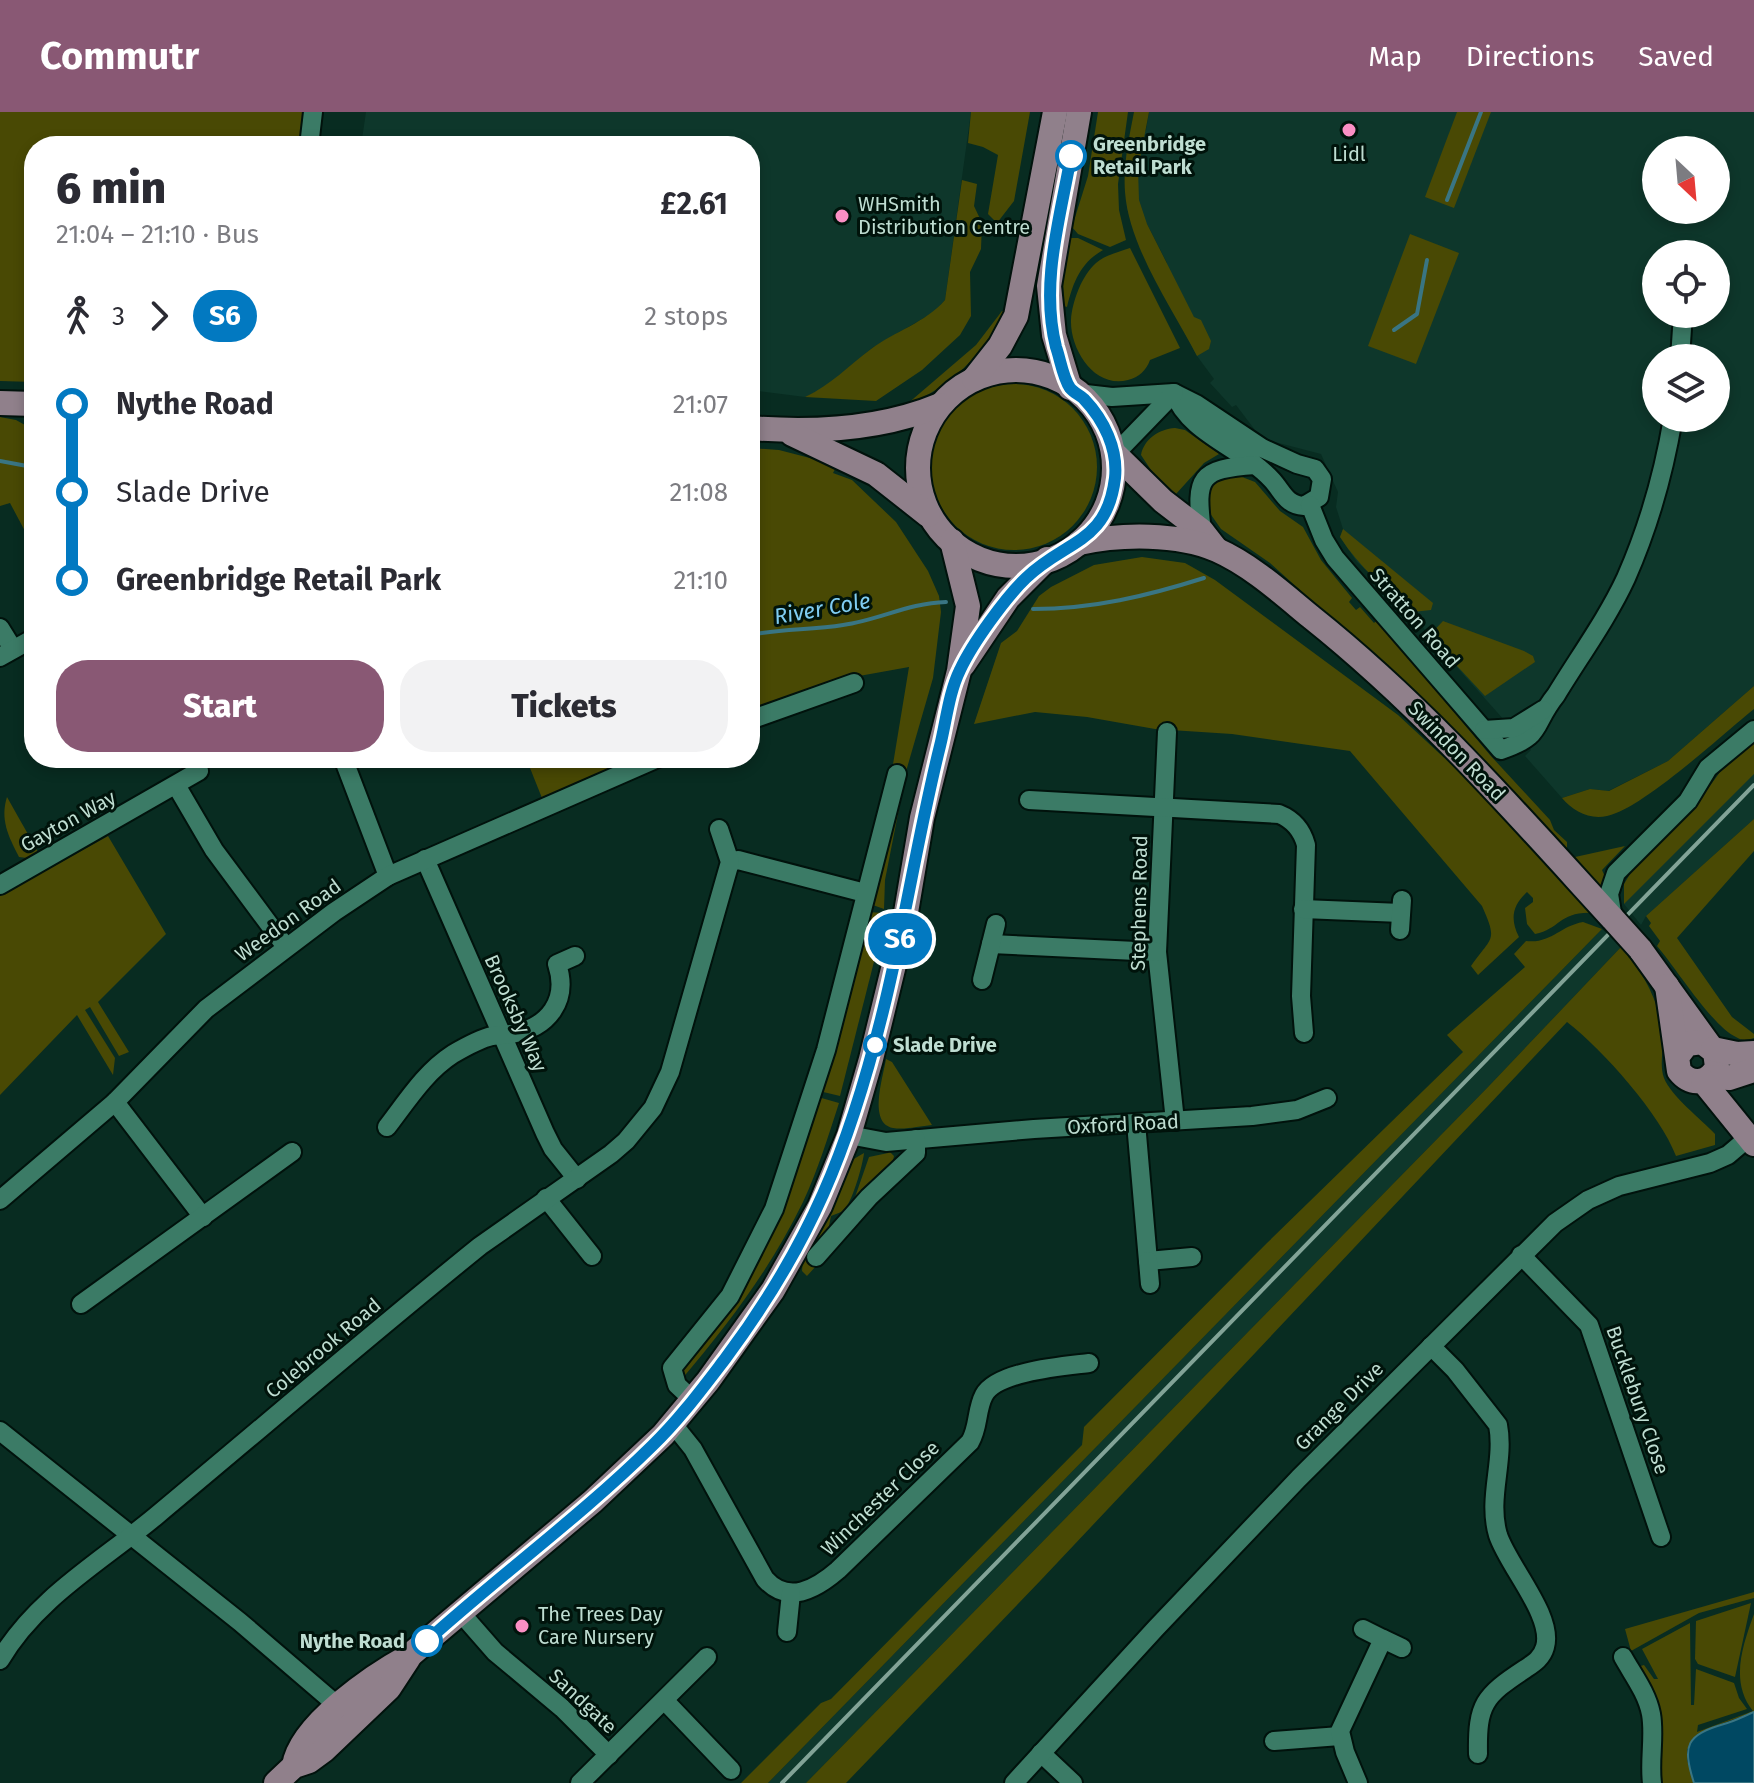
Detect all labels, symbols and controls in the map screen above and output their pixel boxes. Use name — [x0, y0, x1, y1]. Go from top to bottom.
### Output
text: Commutr — [40, 33, 199, 79]
text: Map — [1368, 40, 1422, 73]
text: Directions — [1466, 40, 1594, 73]
text: Saved — [1638, 40, 1714, 73]
marker: Lidl — [1340, 121, 1358, 139]
place label: Greenbridge Retail Park — [1093, 132, 1206, 179]
north arrow — [1642, 136, 1730, 224]
map controls — [1642, 136, 1730, 432]
marker: Greenbridge Retail Park — [1056, 141, 1086, 171]
place label: Lidl — [1332, 142, 1366, 166]
text: 6 min — [56, 162, 166, 215]
text: £2.61 — [660, 186, 728, 222]
place label: WHSmith Distribution Centre — [858, 192, 1030, 239]
marker: WHSmith Distribution Centre — [833, 207, 851, 225]
text: 21:04 – 21:10 · Bus — [56, 219, 259, 250]
button: locate — [1642, 240, 1730, 328]
icon: walk — [56, 294, 100, 338]
icon: forward — [137, 294, 181, 338]
text: S6 — [209, 299, 241, 332]
text: 3 — [112, 301, 125, 332]
text: 2 stops — [644, 301, 728, 332]
button: layers — [1642, 344, 1730, 432]
text: Nythe Road — [116, 386, 274, 422]
text: 21:07 — [673, 389, 728, 420]
text: Slade Drive — [116, 474, 270, 510]
text: 21:08 — [669, 477, 728, 508]
text: Greenbridge Retail Park — [116, 562, 441, 598]
street label: Stratton Road — [1365, 563, 1465, 673]
text: 21:10 — [674, 565, 728, 596]
water label: River Cole — [772, 587, 872, 630]
button: Start — [56, 660, 384, 752]
button: Tickets — [400, 660, 728, 752]
street label: Swindon Road — [1403, 696, 1511, 806]
street label: Gayton Way — [16, 785, 120, 857]
street label: Stephens Road — [1126, 835, 1152, 971]
street label: Weedon Road — [230, 874, 346, 966]
line badge: S6 — [864, 913, 936, 965]
text: S6 — [884, 922, 916, 955]
street label: Brooksby Way — [480, 951, 553, 1075]
place label: Slade Drive — [893, 1033, 997, 1057]
marker: Slade Drive — [864, 1034, 886, 1056]
street label: Oxford Road — [1066, 1109, 1180, 1139]
street label: Colebrook Road — [260, 1293, 386, 1403]
street label: Bucklebury Close — [1601, 1323, 1675, 1477]
street label: Grange Drive — [1290, 1357, 1388, 1455]
street label: Winchester Close — [816, 1436, 944, 1560]
place label: The Trees Day Care Nursery — [538, 1602, 663, 1649]
marker: The Trees Day Care Nursery — [513, 1617, 531, 1635]
marker: Nythe Road — [412, 1626, 442, 1656]
place label: Nythe Road — [300, 1629, 405, 1653]
street label: Sandgate — [544, 1664, 622, 1738]

